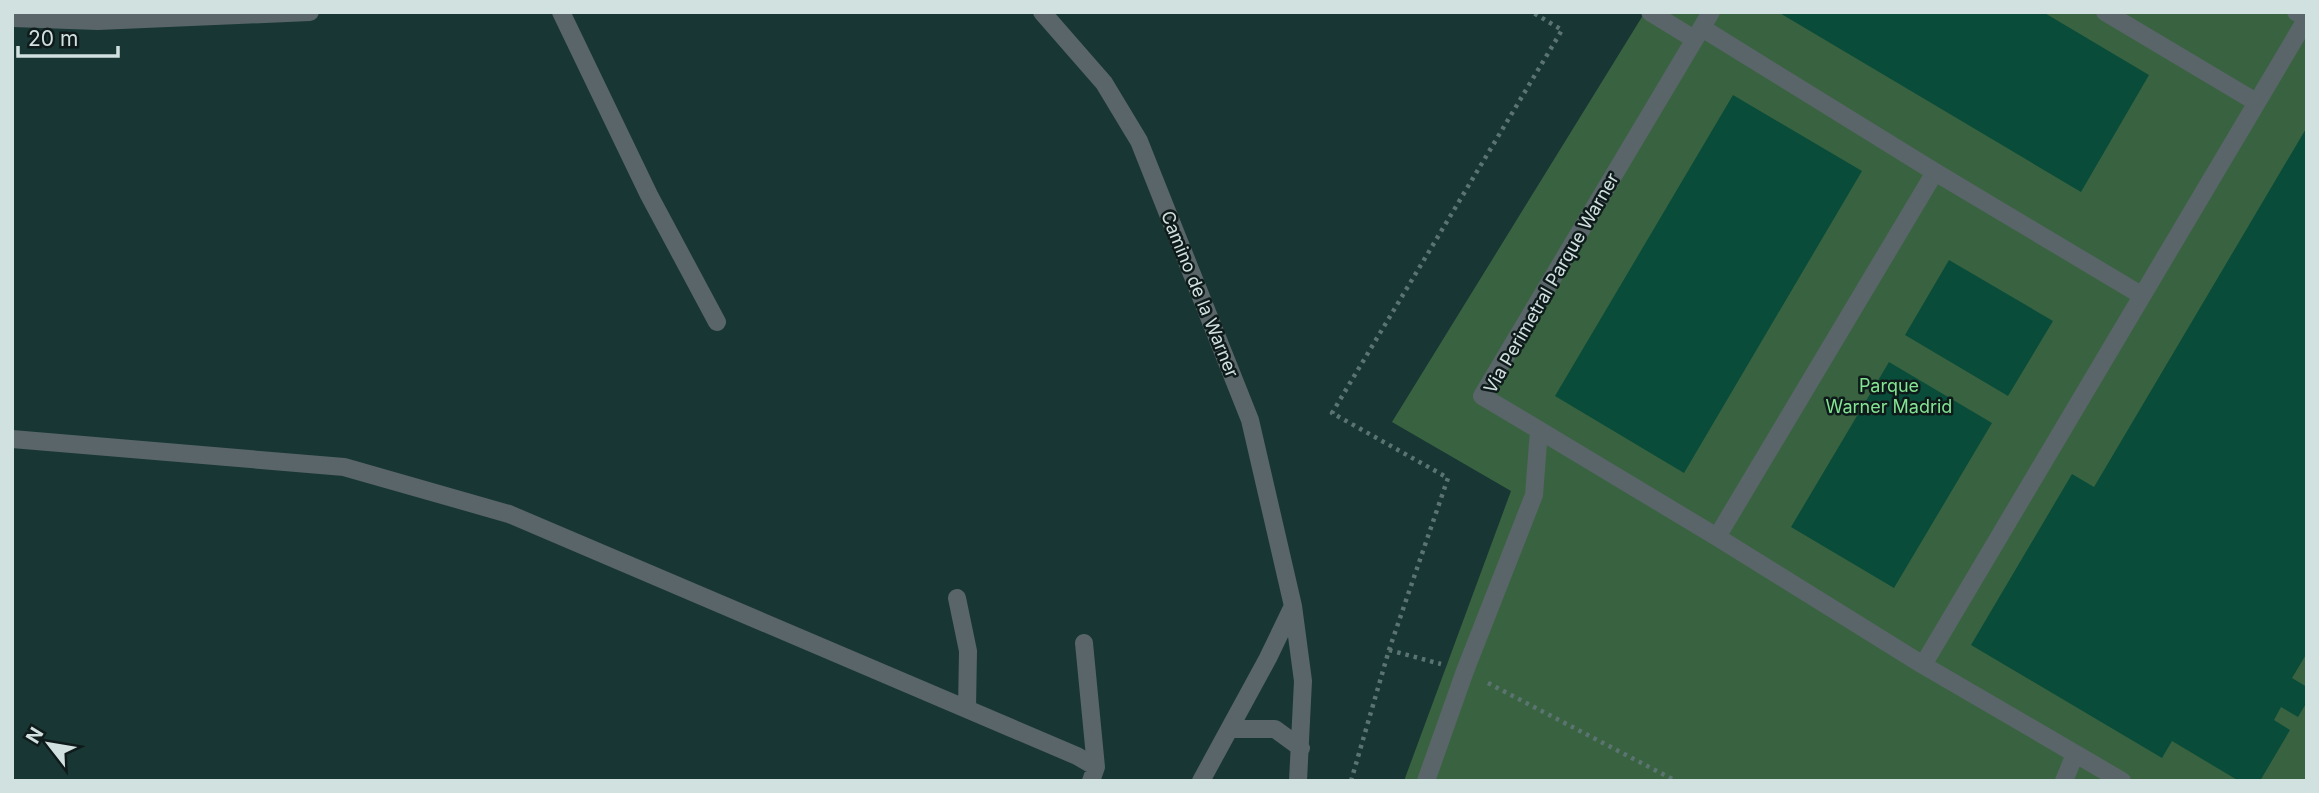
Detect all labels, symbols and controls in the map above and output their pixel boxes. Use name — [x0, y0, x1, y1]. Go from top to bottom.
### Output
scale bar — [18, 14, 117, 58]
text: 20 m — [28, 26, 78, 51]
street label: Via Perimetral Parque Warner — [1479, 169, 1623, 397]
street label: Camino de la Warner — [1157, 208, 1243, 381]
park label: Parque Warner Madrid — [1826, 375, 1952, 417]
north arrow — [14, 709, 84, 779]
text: N — [21, 723, 48, 748]

